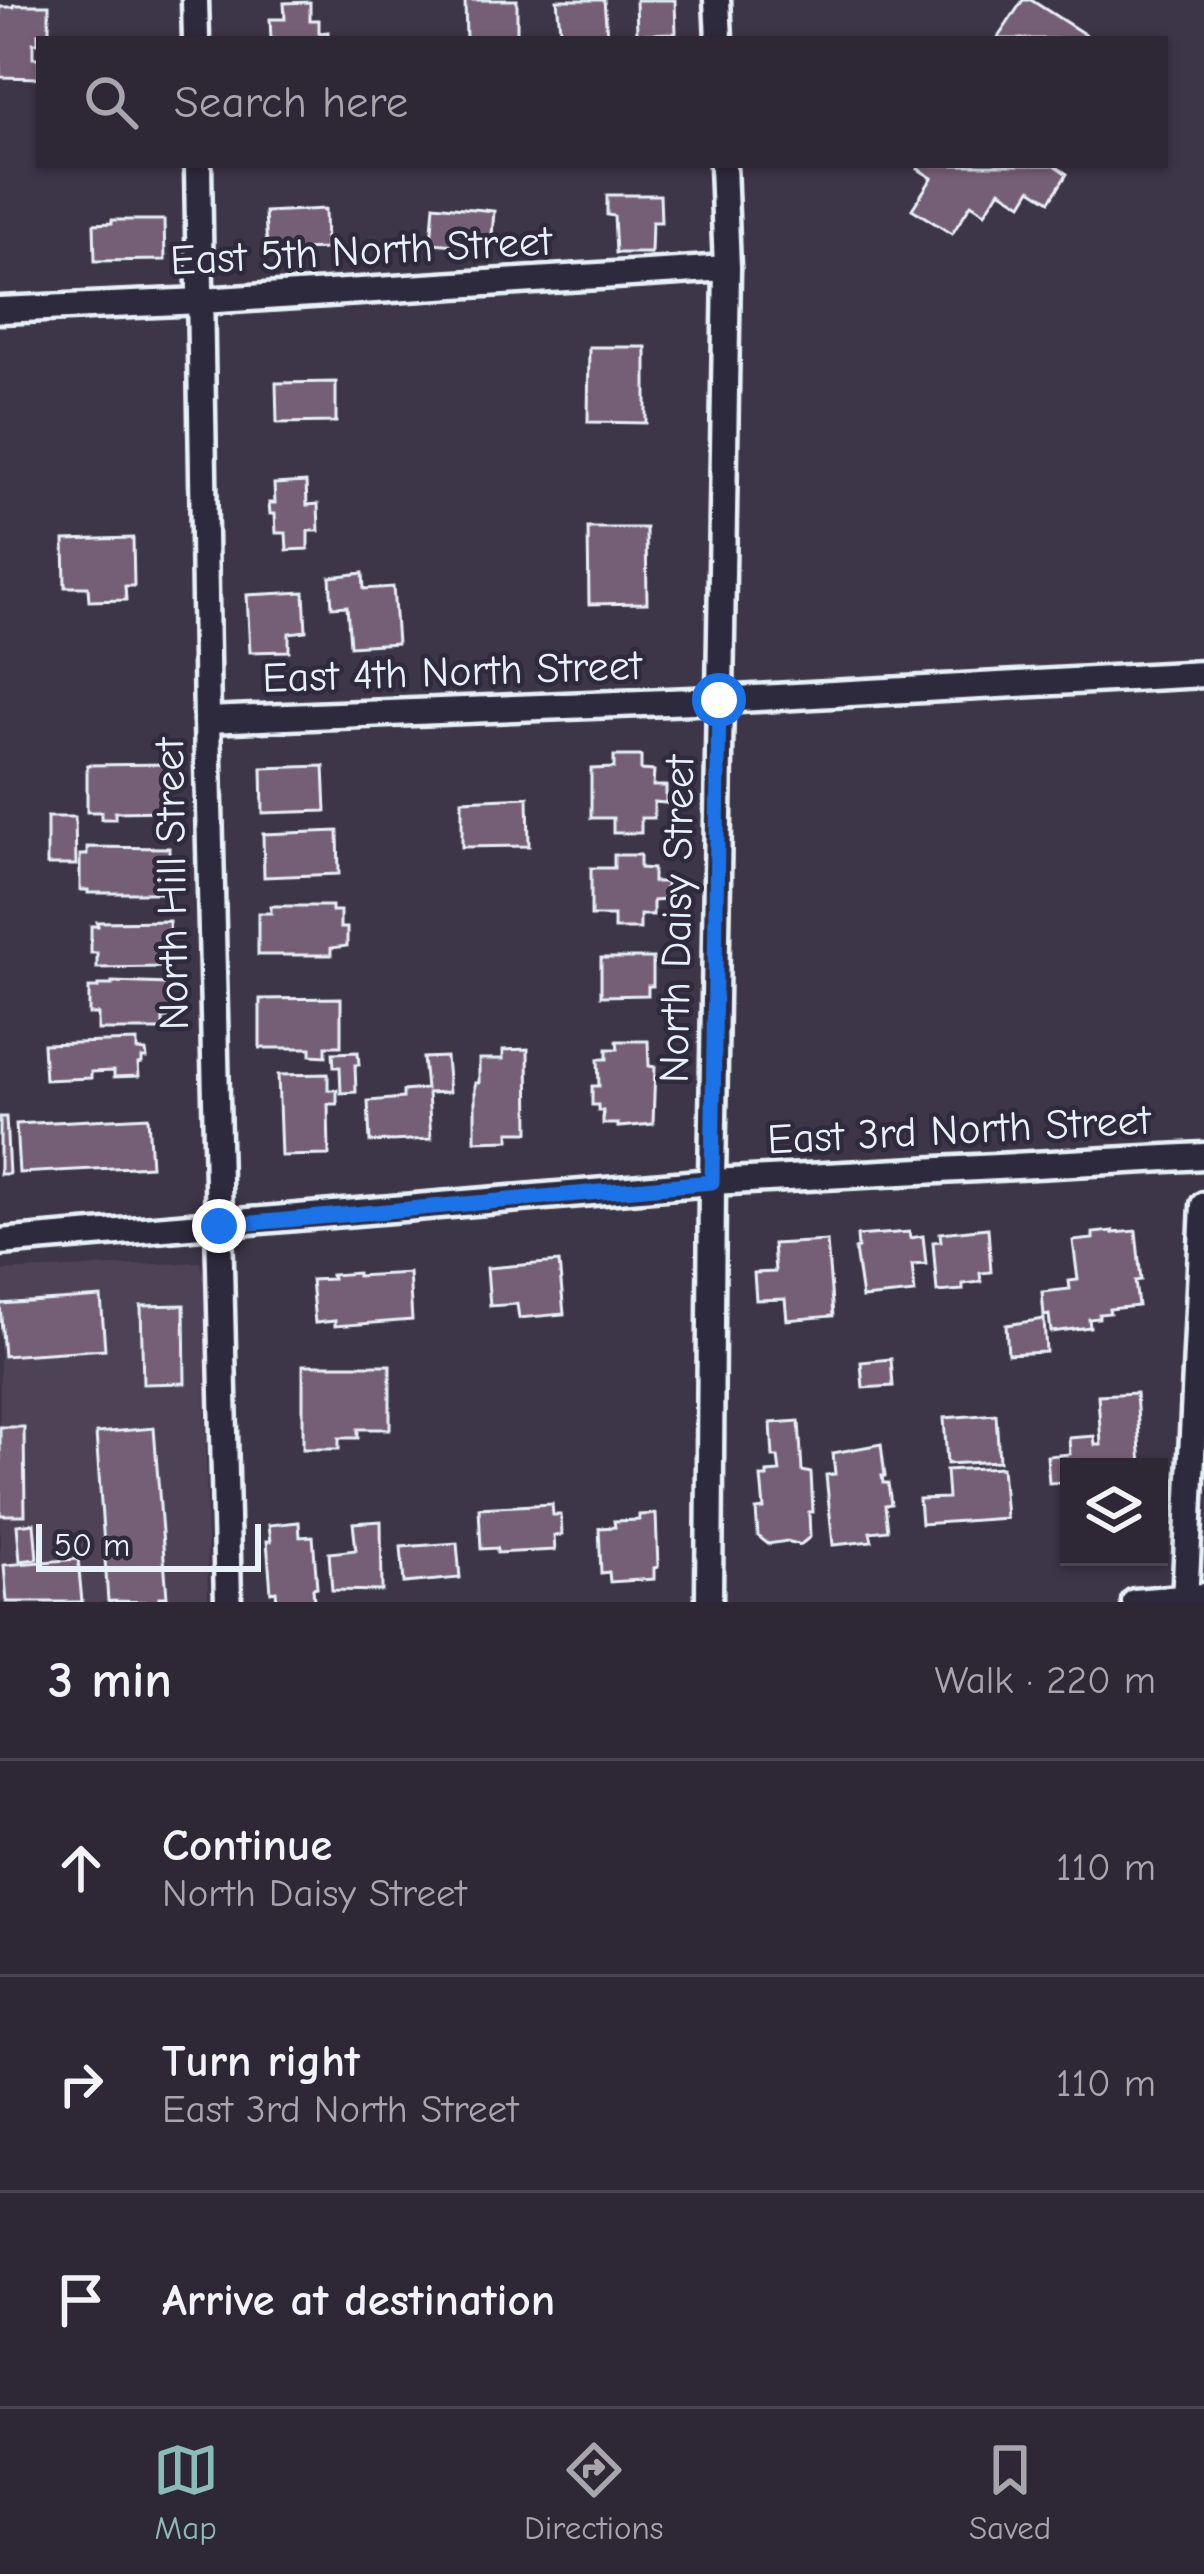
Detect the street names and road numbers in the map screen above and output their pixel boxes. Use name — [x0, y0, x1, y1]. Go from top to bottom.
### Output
street label: East 5th North Street — [169, 216, 555, 285]
street label: East 4th North Street — [261, 641, 645, 703]
street label: North Hill Street — [145, 735, 199, 1031]
street label: North Daisy Street — [650, 753, 704, 1083]
street label: East 3rd North Street — [766, 1095, 1154, 1165]

